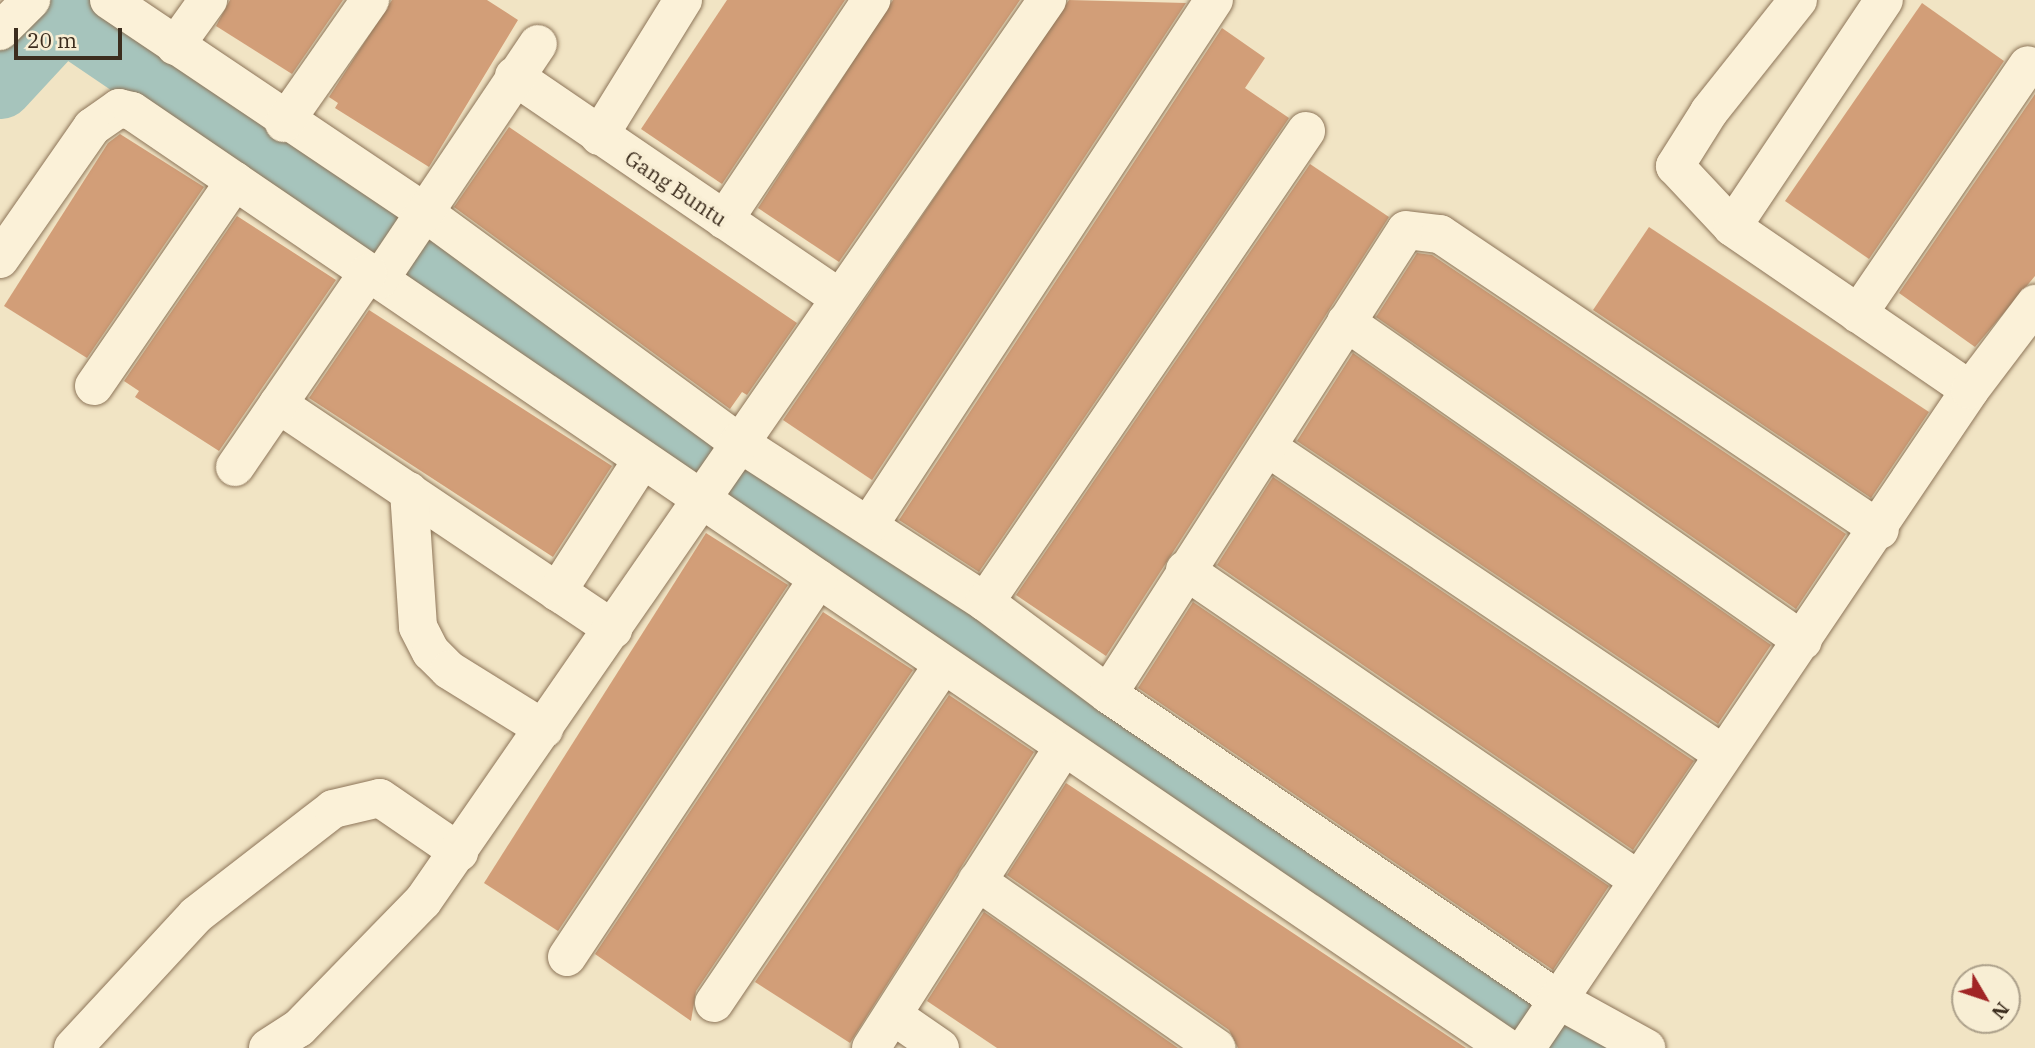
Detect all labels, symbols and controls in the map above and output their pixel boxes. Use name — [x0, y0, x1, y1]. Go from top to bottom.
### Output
scale bar — [18, 14, 126, 58]
text: 20 m — [27, 26, 77, 54]
street label: Gang Buntu — [620, 145, 732, 231]
north arrow — [1951, 964, 2021, 1034]
text: N — [1987, 998, 2015, 1024]

